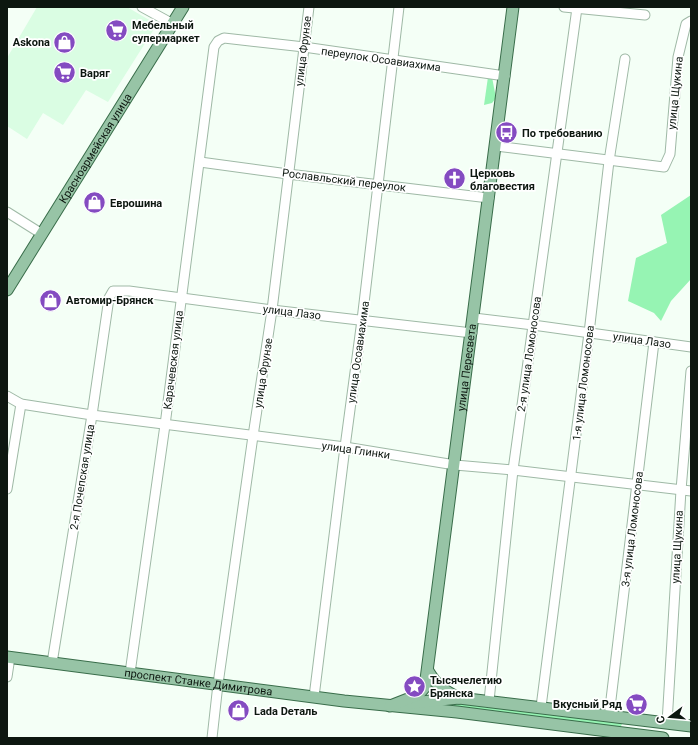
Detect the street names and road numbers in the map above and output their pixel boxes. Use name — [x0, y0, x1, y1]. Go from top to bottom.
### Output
street label: улица Фрунзе — [293, 15, 314, 87]
street label: переулок Осоавиахима — [320, 45, 442, 74]
street label: улица Щукина — [665, 56, 686, 130]
street label: Красноармейская улица — [57, 91, 135, 206]
street label: Рославльский переулок — [281, 166, 407, 195]
street label: 2-я улица Ломоносова — [515, 296, 544, 413]
street label: улица Осоавиахима — [345, 300, 372, 404]
street label: улица Лазо — [262, 302, 322, 323]
street label: Карачевская улица — [161, 310, 186, 410]
street label: улица Пересвета — [455, 323, 479, 412]
street label: 1-я улица Ломоносова — [570, 325, 597, 442]
street label: улица Лазо — [612, 330, 672, 351]
street label: улица Фрунзе — [252, 337, 275, 409]
street label: 2-я Почепская улица — [68, 423, 97, 531]
street label: улица Глинки — [321, 439, 391, 462]
street label: 3-я улица Ломоносова — [619, 471, 646, 588]
street label: улица Щукина — [669, 510, 686, 584]
street label: проспект Станке Димитрова — [124, 666, 273, 699]

